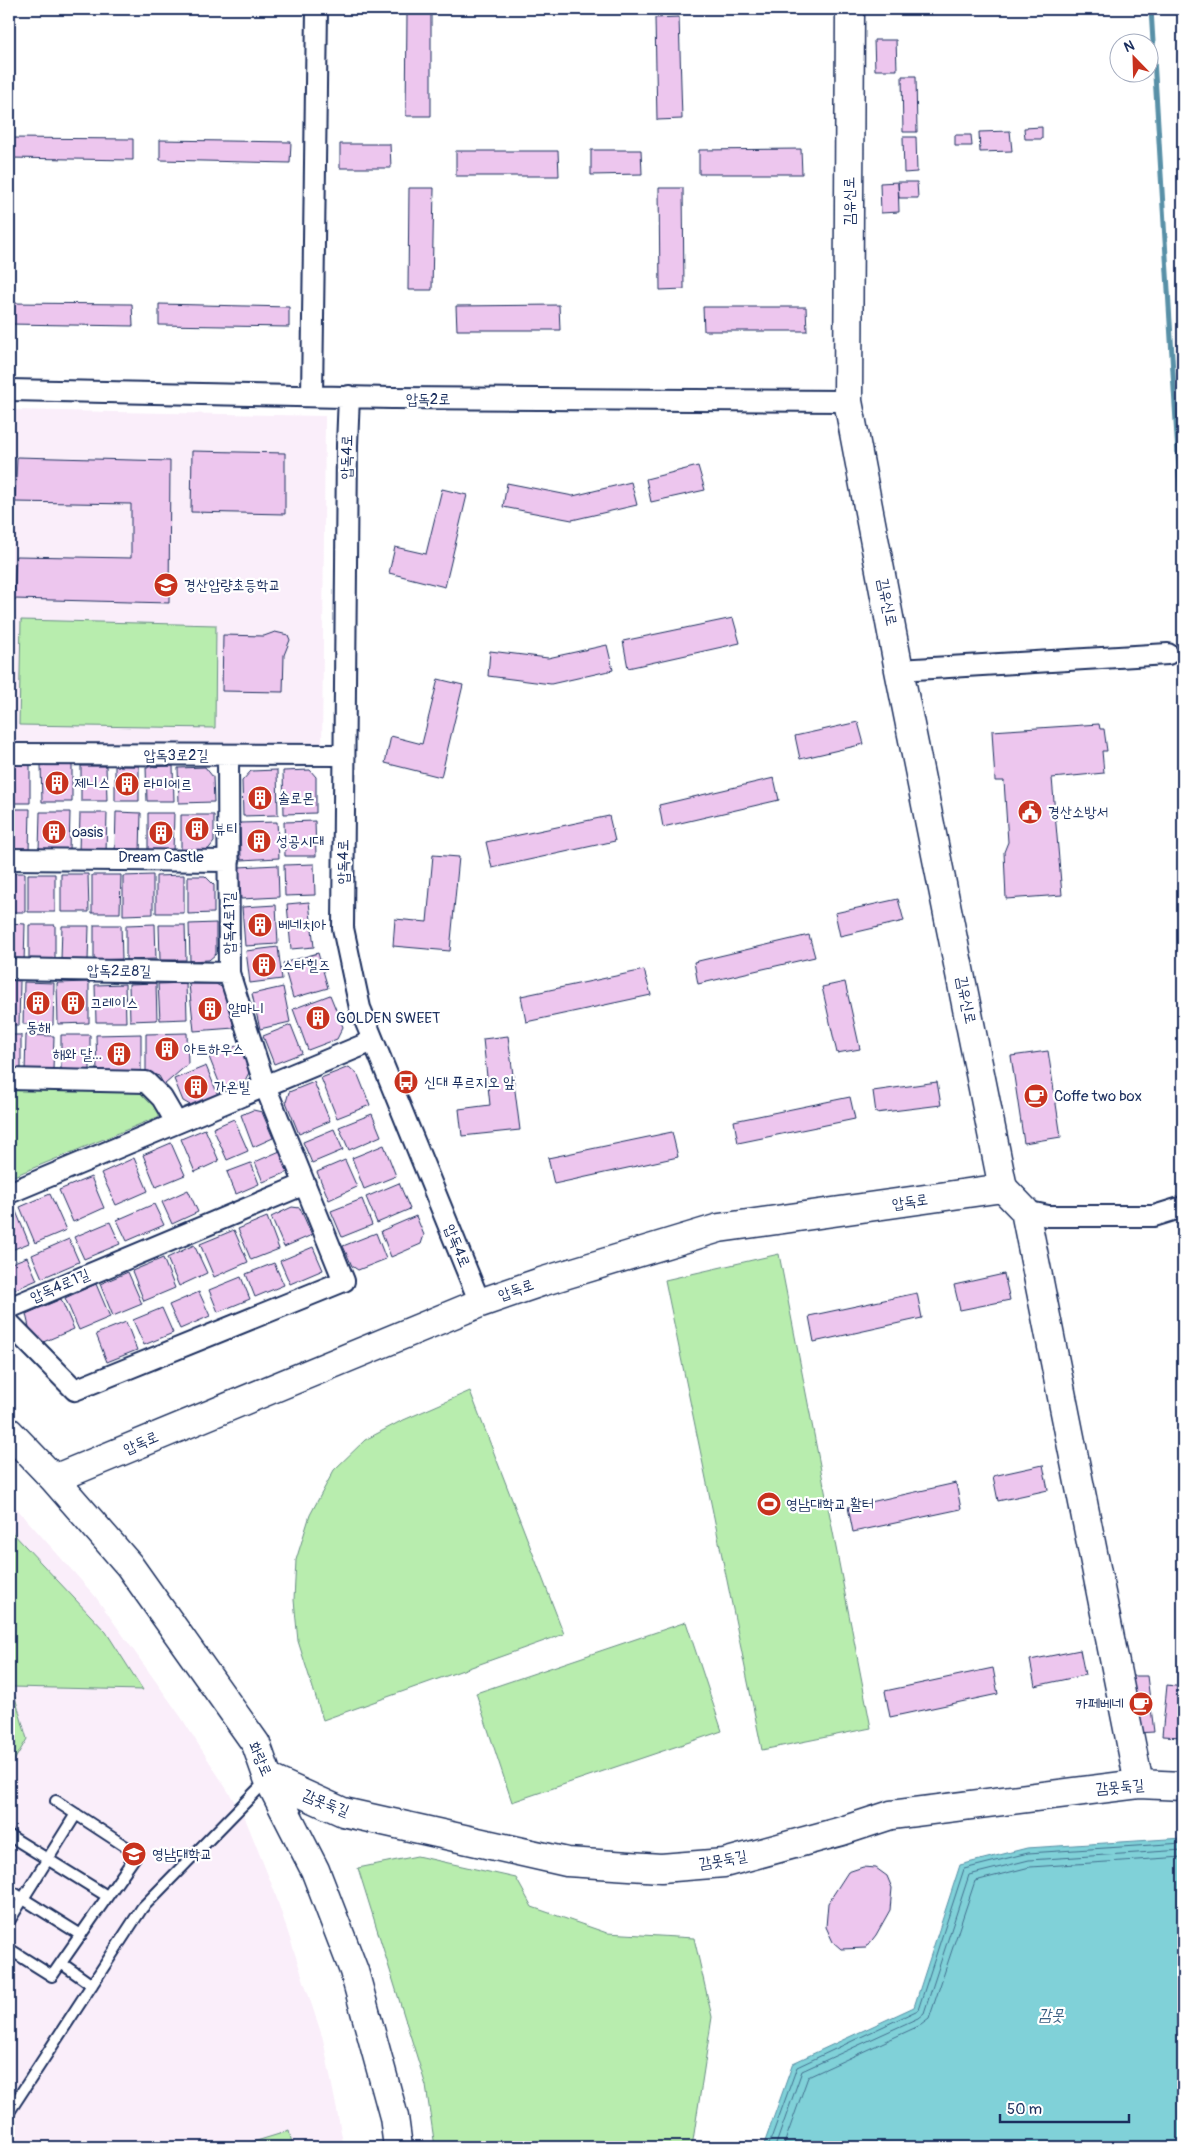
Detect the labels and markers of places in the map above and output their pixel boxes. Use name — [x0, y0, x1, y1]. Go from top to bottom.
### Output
school or university icon: 경산압량초등학교 — [153, 572, 179, 598]
place label: 경산압량초등학교 — [184, 576, 281, 595]
building icon: 제니스 — [44, 770, 70, 796]
building icon: 라미에르 — [114, 771, 140, 797]
place label: 제니스 — [74, 774, 110, 793]
place label: 라미에르 — [144, 775, 192, 794]
building icon: 솔로몬 — [247, 785, 273, 811]
place label: 솔로몬 — [278, 789, 314, 808]
public building icon: 경산소방서 — [1017, 799, 1043, 825]
place label: 경산소방서 — [1048, 803, 1108, 822]
building icon: 뷰티 — [184, 816, 210, 842]
building icon: oasis — [41, 819, 67, 845]
building icon: Dream Castle — [148, 820, 174, 846]
place label: 뷰티 — [214, 820, 238, 839]
place label: oasis — [72, 823, 103, 842]
building icon: 성공시대 — [246, 828, 272, 854]
place label: 성공시대 — [276, 832, 324, 851]
place label: Dream Castle — [118, 848, 204, 867]
building icon: 베네치아 — [247, 912, 273, 938]
place label: 베네치아 — [278, 916, 326, 935]
building icon: 스타힐즈 — [251, 952, 277, 978]
place label: 스타힐즈 — [282, 956, 330, 975]
building icon: 동해 — [25, 990, 51, 1016]
building icon: 그레이스 — [60, 990, 86, 1016]
place label: 그레이스 — [90, 994, 138, 1013]
building icon: 알마니 — [197, 996, 223, 1022]
place label: 알마니 — [228, 1000, 264, 1019]
building icon: GOLDEN SWEET — [305, 1005, 331, 1031]
place label: GOLDEN SWEET — [336, 1009, 440, 1028]
place label: 동해 — [26, 1018, 50, 1037]
building icon: 아트하우스 — [154, 1036, 180, 1062]
place label: 아트하우스 — [184, 1040, 244, 1059]
building icon: 해와 달... — [106, 1041, 132, 1067]
place label: 해와 달... — [53, 1045, 102, 1064]
bus stop icon: 신대 푸르지오 앞 — [393, 1069, 419, 1095]
place label: 신대 푸르지오 앞 — [424, 1073, 515, 1092]
building icon: 가온빌 — [183, 1074, 209, 1100]
place label: 가온빌 — [214, 1078, 250, 1097]
cafe icon: Coffe two box — [1023, 1083, 1049, 1109]
place label: Coffe two box — [1054, 1087, 1142, 1106]
sports icon: 영남대학교 활터 — [756, 1491, 782, 1517]
place label: 영남대학교 활터 — [786, 1495, 874, 1514]
cafe icon: 카페베네 — [1128, 1691, 1154, 1717]
place label: 카페베네 — [1076, 1695, 1124, 1714]
school or university icon: 영남대학교 — [121, 1841, 147, 1867]
place label: 영남대학교 — [152, 1845, 212, 1864]

